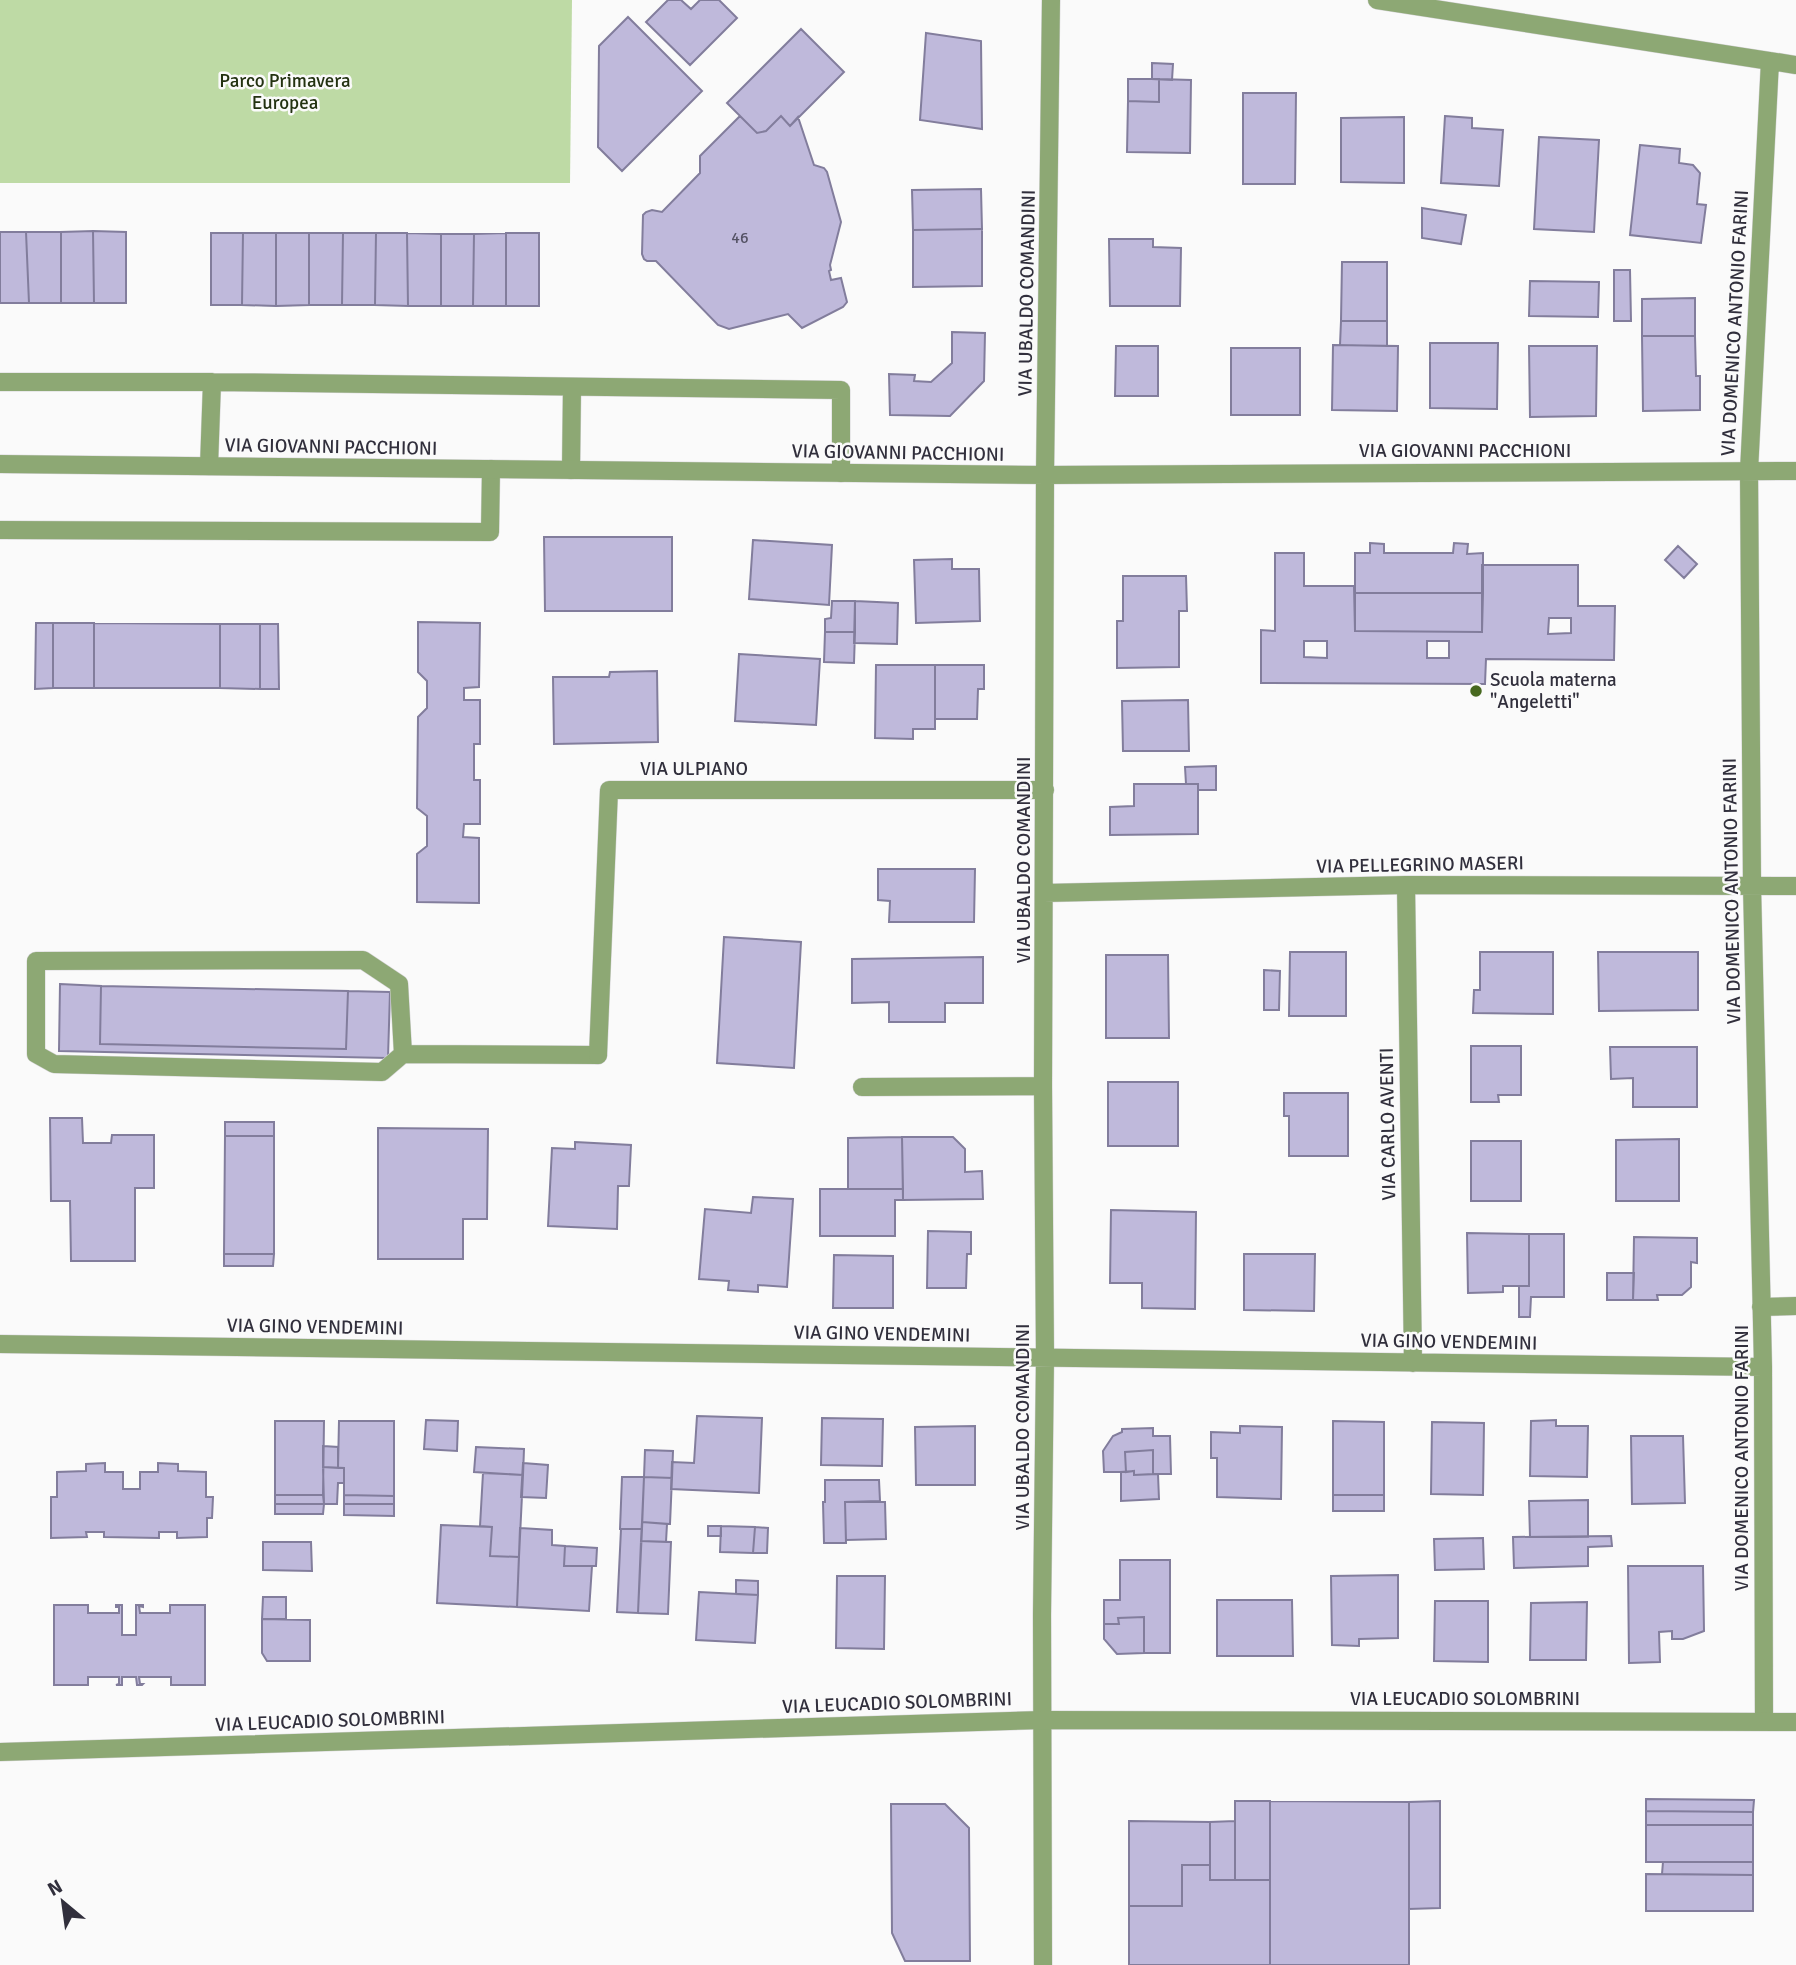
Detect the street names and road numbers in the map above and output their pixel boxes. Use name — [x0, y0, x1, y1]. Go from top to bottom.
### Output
street label: VIA UBALDO COMANDINI — [1013, 189, 1041, 397]
street label: VIA DOMENICO ANTONIO FARINI — [1716, 189, 1754, 457]
street label: VIA GIOVANNI PACCHIONI — [224, 433, 438, 461]
street label: VIA GIOVANNI PACCHIONI — [791, 439, 1005, 467]
street label: VIA GIOVANNI PACCHIONI — [1359, 439, 1571, 463]
street label: VIA ULPIANO — [640, 757, 748, 781]
street label: VIA UBALDO COMANDINI — [1012, 757, 1036, 963]
street label: VIA DOMENICO ANTONIO FARINI — [1718, 758, 1746, 1024]
street label: VIA PELLEGRINO MASERI — [1316, 851, 1524, 879]
street label: VIA CARLO AVENTI — [1375, 1047, 1401, 1201]
street label: VIA GINO VENDEMINI — [226, 1313, 404, 1341]
street label: VIA GINO VENDEMINI — [793, 1320, 971, 1348]
street label: VIA UBALDO COMANDINI — [1011, 1324, 1035, 1530]
street label: VIA DOMENICO ANTONIO FARINI — [1730, 1325, 1754, 1591]
street label: VIA GINO VENDEMINI — [1360, 1328, 1538, 1356]
street label: VIA LEUCADIO SOLOMBRINI — [782, 1687, 1012, 1719]
street label: VIA LEUCADIO SOLOMBRINI — [1350, 1687, 1580, 1711]
street label: VIA LEUCADIO SOLOMBRINI — [215, 1705, 445, 1737]

